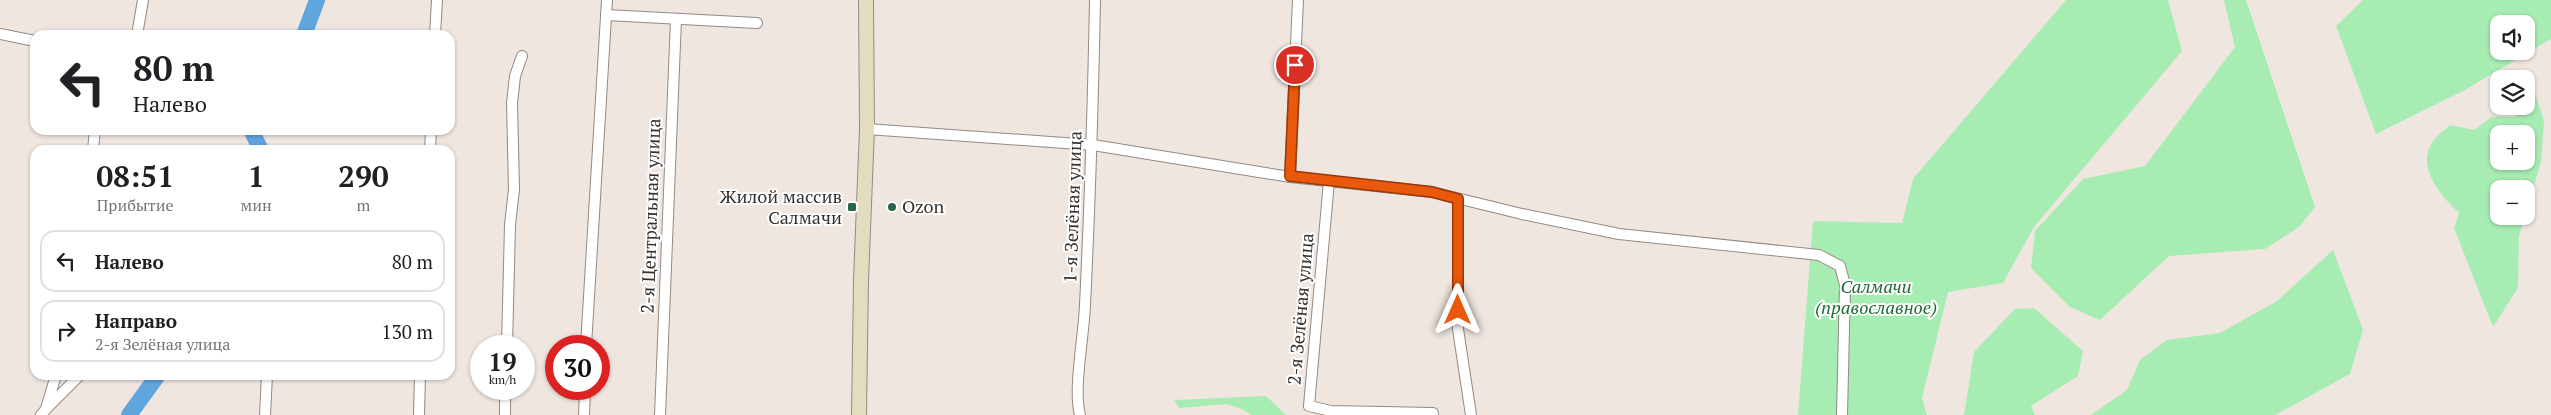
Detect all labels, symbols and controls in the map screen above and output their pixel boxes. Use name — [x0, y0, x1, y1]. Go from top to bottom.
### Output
map controls — [2490, 15, 2535, 225]
button: sound — [2490, 15, 2535, 60]
pin — [1274, 44, 1316, 86]
text: 80 m — [133, 45, 214, 91]
icon: left — [50, 50, 115, 115]
icon: arrive — [1281, 51, 1309, 79]
button: layers — [2490, 70, 2535, 115]
text: Налево — [133, 89, 207, 118]
street label: 2-я Центральная улица — [635, 118, 665, 314]
button: + — [2490, 125, 2535, 170]
street label: 1-я Зелёная улица — [1057, 130, 1087, 284]
text: 08:51 — [96, 156, 174, 196]
text: 1 — [248, 156, 265, 196]
text: 290 — [338, 156, 389, 196]
button: − — [2490, 180, 2535, 225]
place label: Жилой массив Салмачи — [720, 184, 842, 229]
text: Прибытие — [97, 194, 174, 216]
text: мин — [240, 194, 272, 216]
text: m — [356, 194, 370, 216]
place label: Ozon — [902, 194, 945, 218]
marker: Жилой массив Салмачи — [846, 201, 858, 213]
marker: Ozon — [886, 201, 898, 213]
street label: 2-я Зелёная улица — [1281, 232, 1319, 386]
icon: left — [52, 247, 80, 275]
text: Налево — [95, 249, 164, 274]
text: 80 m — [392, 249, 433, 274]
park label: Салмачи (православное) — [1815, 274, 1937, 319]
position arrow — [1431, 283, 1483, 335]
text: Направо — [95, 308, 177, 333]
icon: right — [52, 317, 80, 345]
text: 130 m — [382, 319, 433, 344]
text: 2-я Зелёная улица — [95, 333, 230, 355]
speed limit sign: 30 — [545, 335, 610, 400]
text: 19 — [488, 345, 517, 378]
text: km/h — [489, 372, 516, 387]

